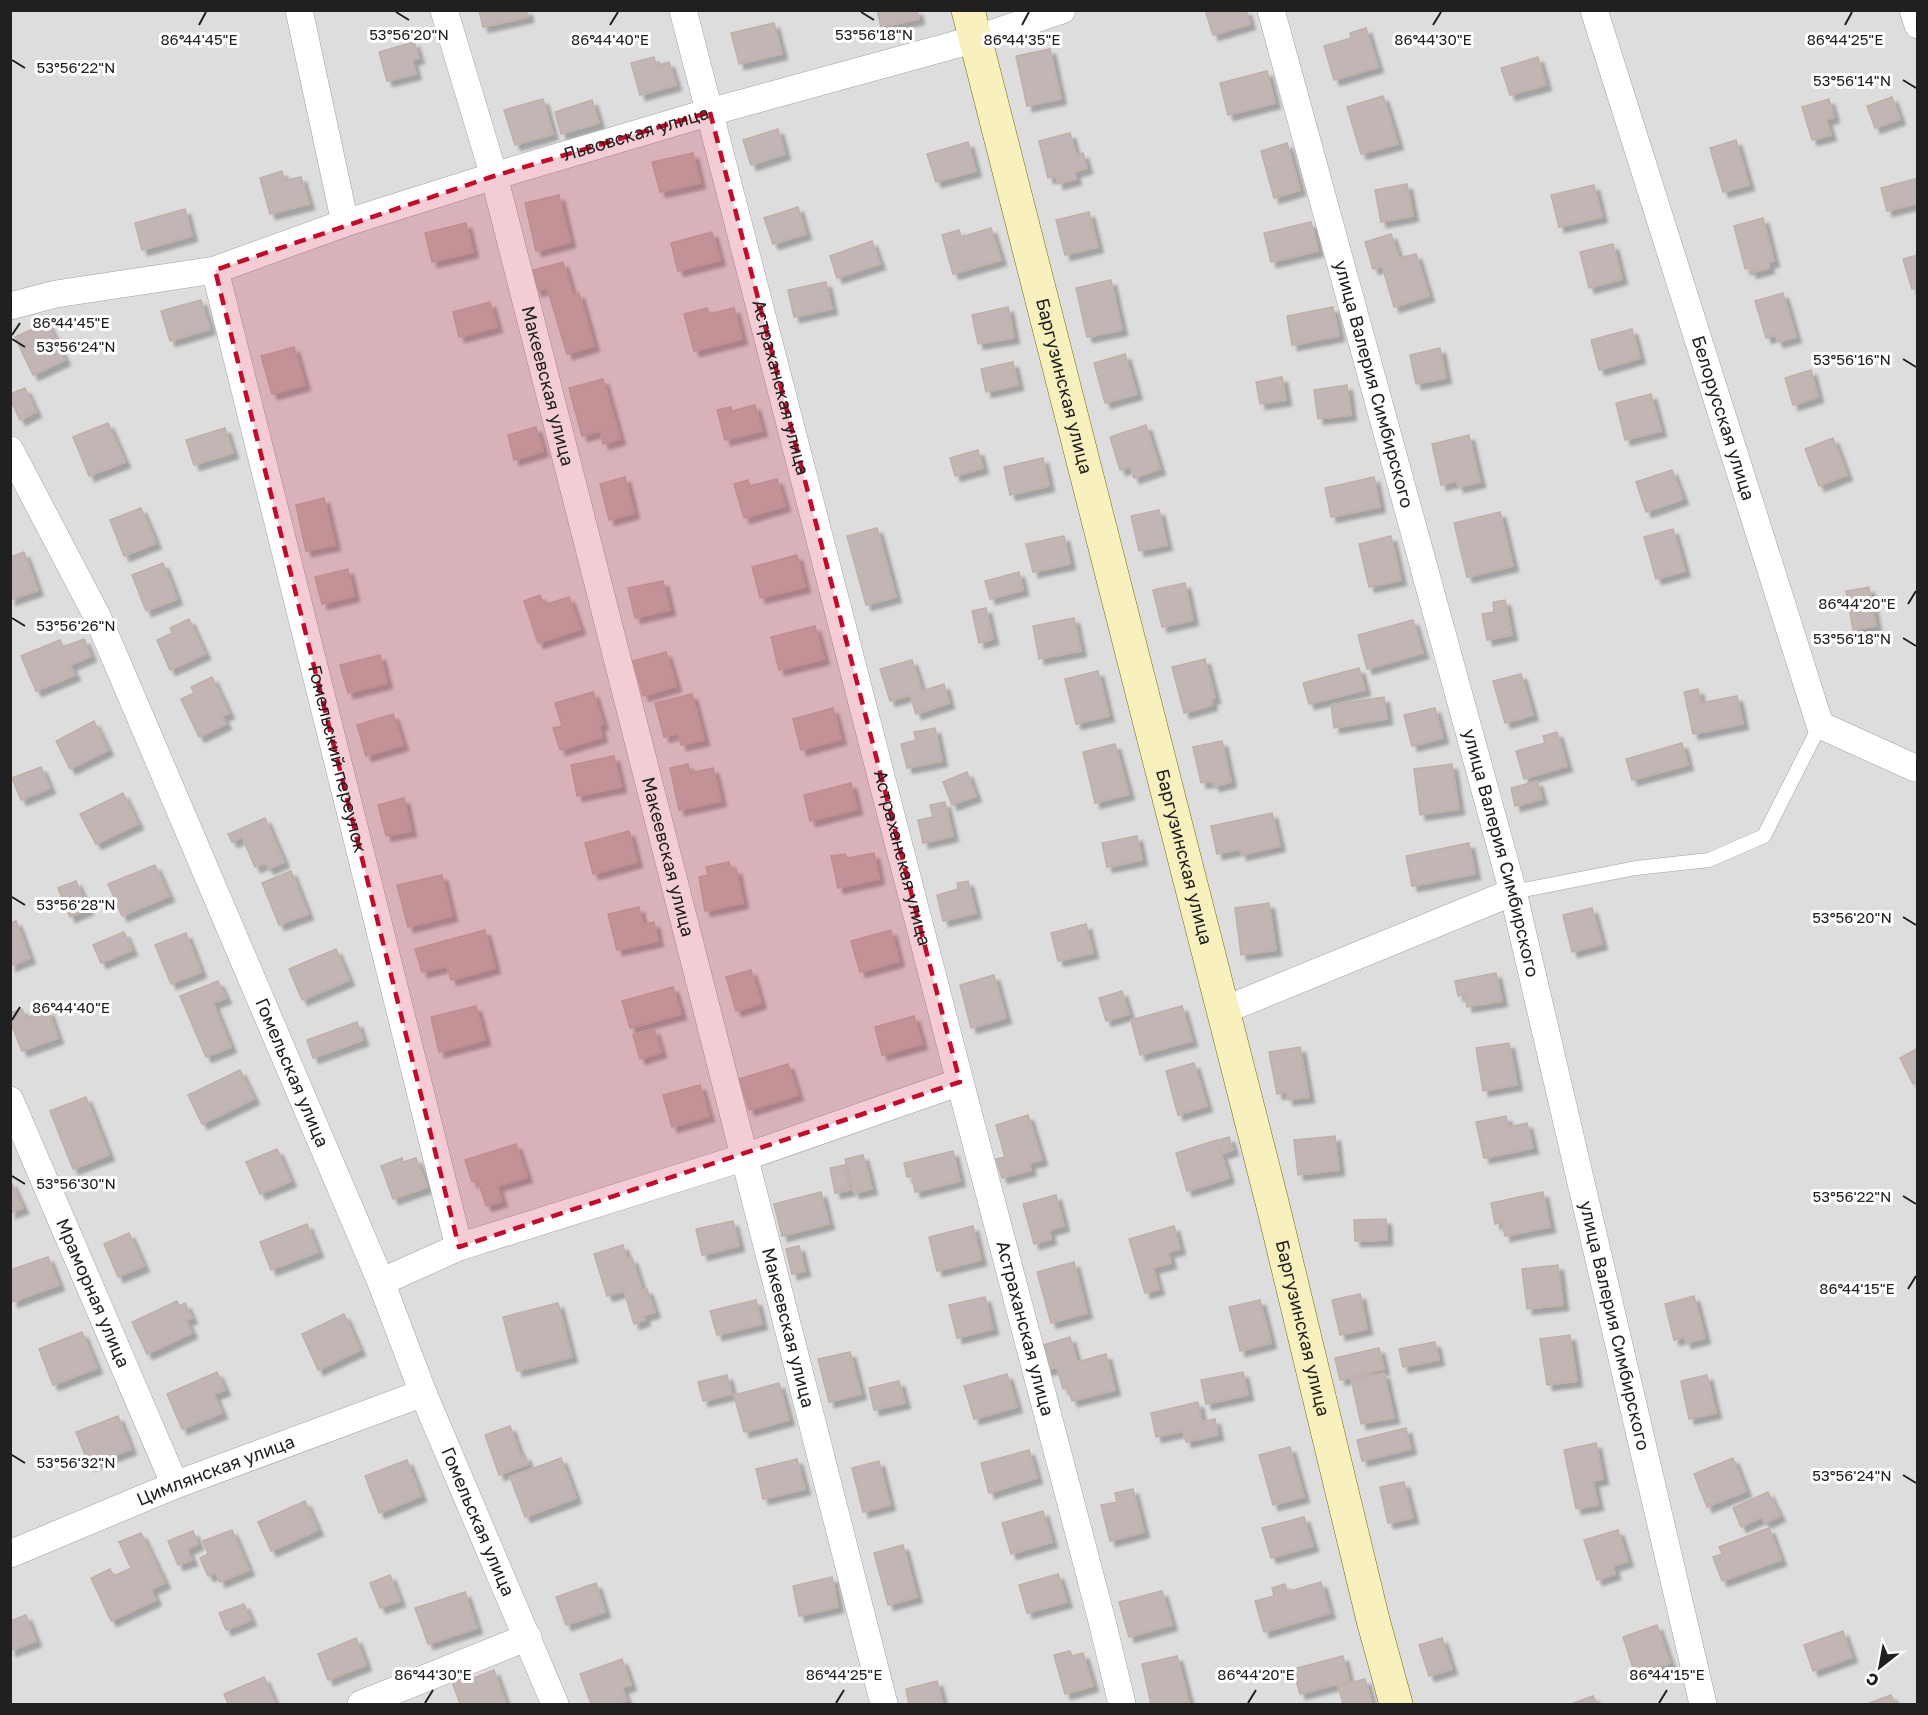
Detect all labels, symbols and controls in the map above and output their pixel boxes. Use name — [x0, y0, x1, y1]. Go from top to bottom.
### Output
text: 53°56'20"N — [369, 25, 449, 43]
text: 53°56'18"N — [835, 25, 913, 43]
text: 86°44'45"E — [160, 30, 238, 48]
text: 86°44'40"E — [571, 30, 649, 48]
text: 86°44'35"E — [984, 30, 1060, 48]
text: 86°44'30"E — [1394, 30, 1472, 48]
text: 86°44'25"E — [1807, 30, 1883, 48]
text: 53°56'22"N — [36, 58, 116, 76]
text: 53°56'14"N — [1813, 71, 1891, 89]
street label: Львовская улица — [560, 101, 711, 165]
street label: улица Валерия Симбирского — [1330, 258, 1419, 510]
street label: Баргузинская улица — [1032, 295, 1098, 476]
street label: Астраханская улица — [748, 297, 815, 477]
street label: Макеевская улица — [518, 303, 580, 468]
text: 86°44'45"E — [32, 313, 110, 331]
street label: Белорусская улица — [1688, 333, 1760, 503]
text: 53°56'24"N — [36, 337, 116, 355]
text: 53°56'16"N — [1813, 350, 1891, 368]
text: 86°44'20"E — [1818, 594, 1896, 612]
text: 53°56'26"N — [36, 616, 116, 634]
text: 53°56'18"N — [1813, 629, 1891, 647]
street label: Гомельский переулок — [304, 663, 372, 855]
street label: улица Валерия Симбирского — [1459, 726, 1545, 979]
street label: Баргузинская улица — [1152, 766, 1218, 947]
street label: Астраханская улица — [870, 768, 936, 948]
street label: Макеевская улица — [638, 774, 700, 939]
text: 53°56'28"N — [36, 895, 116, 913]
text: 53°56'20"N — [1812, 908, 1892, 926]
street label: Гомельская улица — [251, 994, 334, 1150]
text: 86°44'40"E — [32, 998, 110, 1016]
text: 53°56'30"N — [36, 1174, 116, 1192]
text: 53°56'22"N — [1812, 1187, 1892, 1205]
street label: улица Валерия Симбирского — [1576, 1198, 1655, 1453]
street label: Мраморная улица — [52, 1215, 135, 1371]
street label: Астраханская улица — [992, 1238, 1059, 1418]
street label: Баргузинская улица — [1272, 1238, 1335, 1418]
street label: Макеевская улица — [758, 1245, 820, 1410]
text: 86°44'15"E — [1819, 1279, 1895, 1297]
street label: Цимлянская улица — [133, 1430, 297, 1510]
street label: Гомельская улица — [437, 1443, 520, 1599]
text: 53°56'32"N — [36, 1453, 116, 1471]
text: 53°56'24"N — [1812, 1466, 1892, 1484]
north arrow — [1850, 1637, 1910, 1697]
text: 86°44'30"E — [394, 1665, 472, 1683]
text: 86°44'25"E — [806, 1665, 882, 1683]
text: 86°44'20"E — [1217, 1665, 1295, 1683]
text: 86°44'15"E — [1629, 1665, 1705, 1683]
text: С — [1862, 1668, 1882, 1691]

